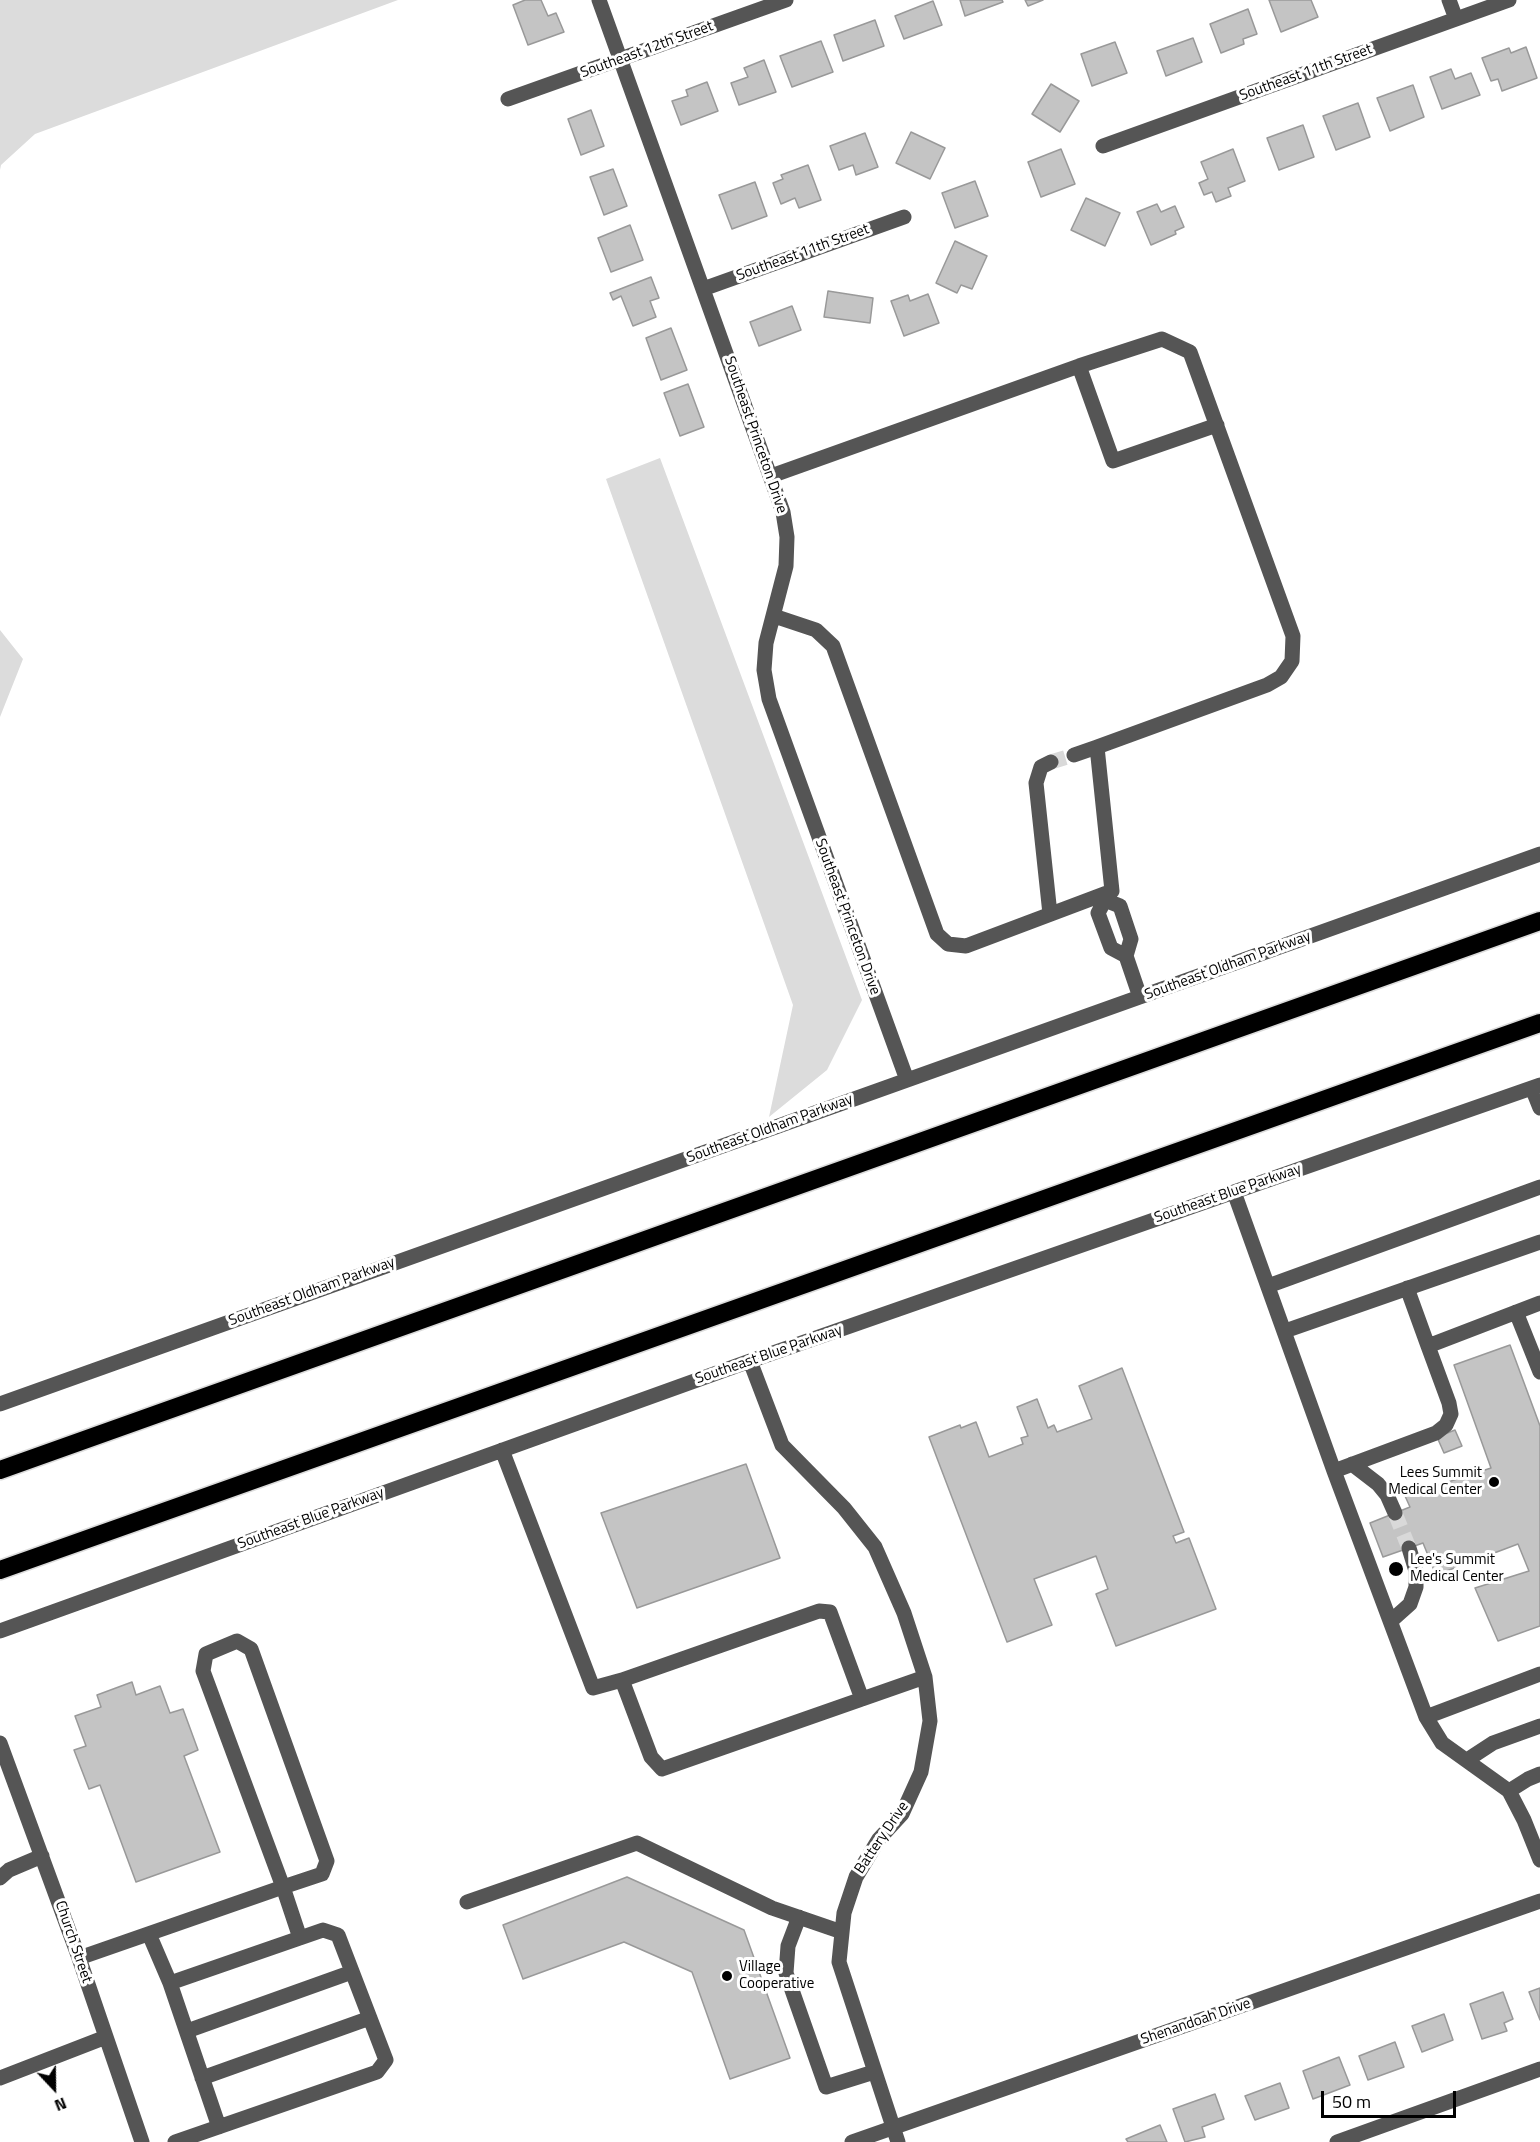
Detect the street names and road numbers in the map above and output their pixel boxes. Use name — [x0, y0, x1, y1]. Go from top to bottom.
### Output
street label: Southeast 12th Street — [578, 18, 716, 82]
street label: Southeast 11th Street — [1237, 41, 1375, 105]
street label: Southeast 11th Street — [734, 221, 872, 285]
street label: Southeast Princeton Drive — [720, 354, 790, 516]
street label: Southeast Princeton Drive — [810, 837, 884, 997]
street label: Southeast Oldham Parkway — [1142, 928, 1314, 1004]
street label: Southeast Oldham Parkway — [684, 1091, 856, 1167]
street label: Southeast Blue Parkway — [1152, 1160, 1304, 1228]
street label: Southeast Oldham Parkway — [226, 1254, 398, 1330]
street label: Southeast Blue Parkway — [693, 1321, 845, 1389]
street label: Southeast Blue Parkway — [235, 1484, 387, 1554]
street label: Battery Drive — [851, 1798, 913, 1878]
street label: Church Street — [51, 1899, 95, 1985]
street label: Shenandoah Drive — [1139, 1995, 1253, 2049]

